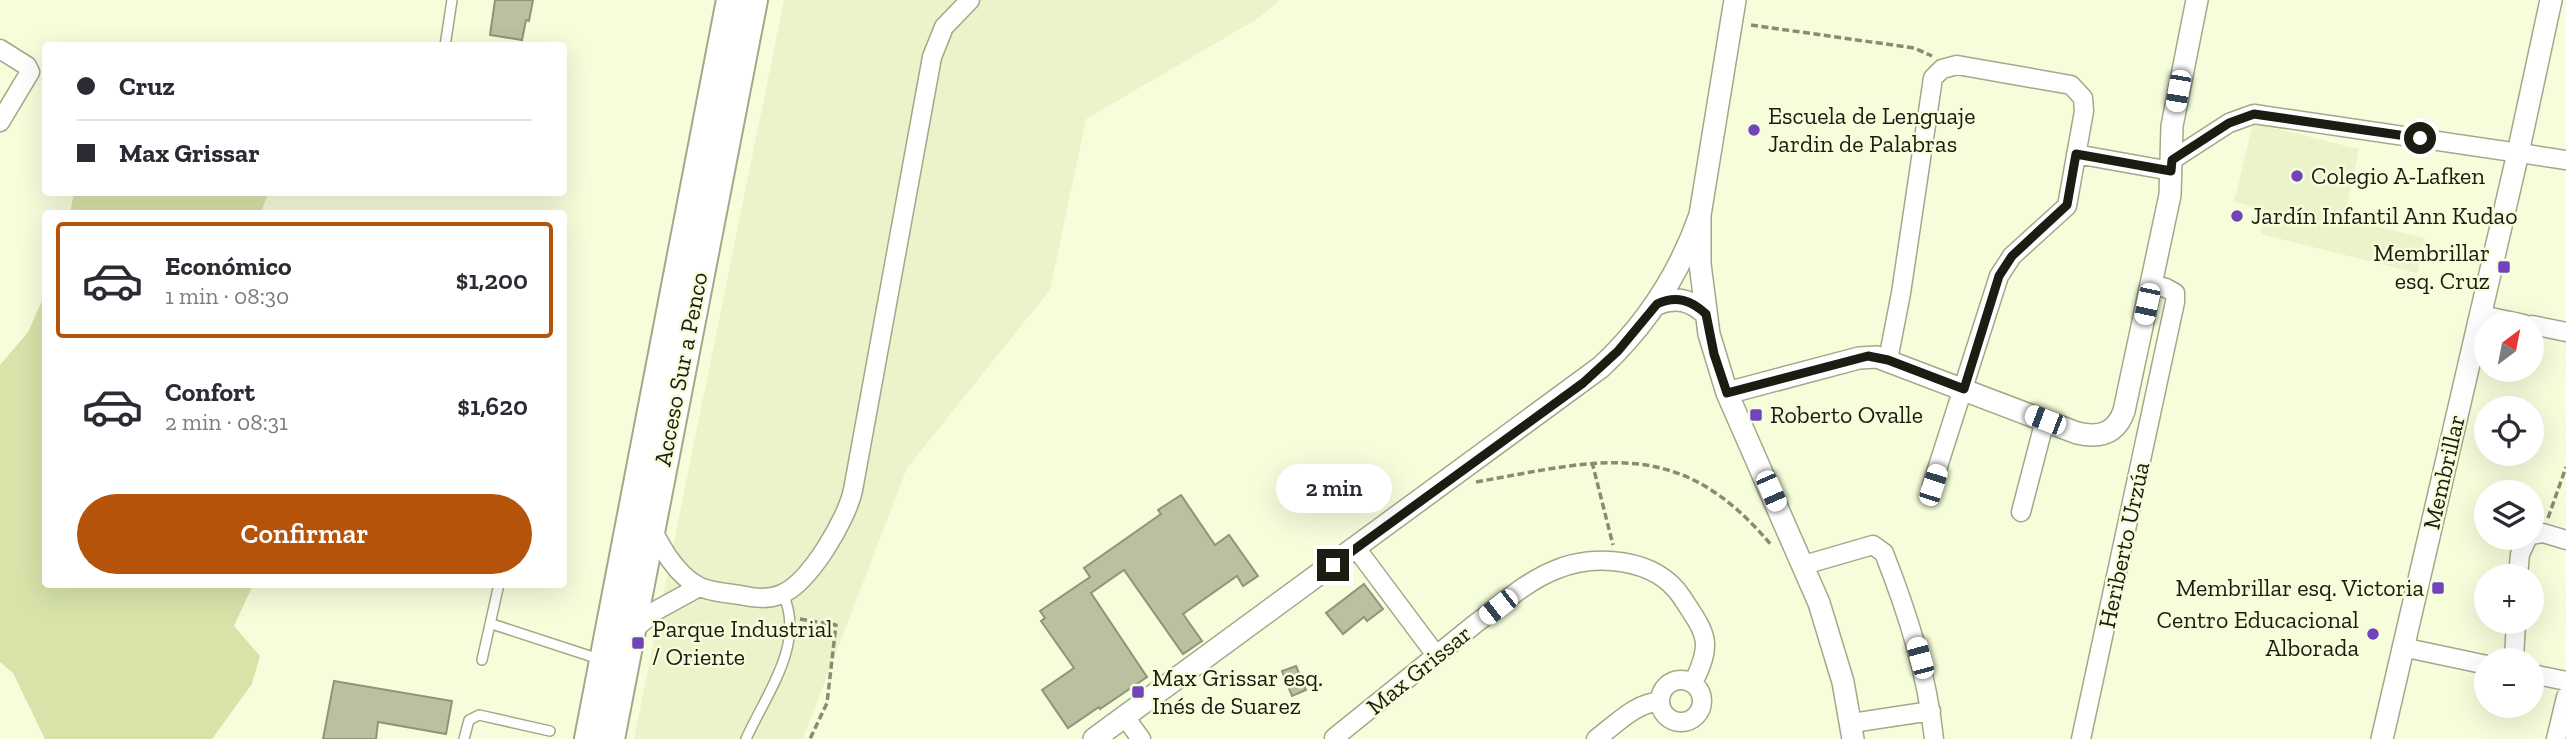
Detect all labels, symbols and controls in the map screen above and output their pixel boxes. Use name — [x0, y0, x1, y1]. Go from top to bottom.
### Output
car — [2165, 68, 2192, 114]
text: Cruz — [119, 70, 175, 102]
place label: Escuela de Lenguaje Jardin de Palabras — [1768, 101, 1975, 158]
marker: Escuela de Lenguaje Jardin de Palabras — [1746, 122, 1762, 138]
route start — [2404, 122, 2436, 154]
text: Max Grissar — [119, 137, 260, 169]
place label: Colegio A-Lafken — [2311, 161, 2485, 190]
marker: Colegio A-Lafken — [2289, 168, 2305, 184]
place label: Jardín Infantil Ann Kudao — [2251, 201, 2518, 230]
marker: Jardín Infantil Ann Kudao — [2229, 208, 2245, 224]
place label: Membrillar esq. Cruz — [2373, 238, 2490, 295]
icon: car — [81, 249, 144, 312]
text: Económico — [165, 250, 292, 282]
marker: Membrillar esq. Cruz — [2496, 259, 2512, 275]
text: $1,200 — [456, 264, 528, 296]
street label: Acceso Sur a Penco — [647, 269, 714, 468]
car — [2133, 281, 2162, 327]
text: 1 min · 08:30 — [165, 282, 289, 310]
north arrow — [2474, 312, 2544, 382]
map controls — [2474, 312, 2544, 718]
icon: car — [81, 375, 144, 438]
text: Confort — [165, 376, 255, 408]
text: $1,620 — [457, 390, 528, 422]
button: locate — [2474, 396, 2544, 466]
place label: Roberto Ovalle — [1770, 400, 1923, 429]
car — [2022, 403, 2069, 437]
marker: Roberto Ovalle — [1748, 407, 1764, 423]
text: 2 min · 08:31 — [165, 408, 288, 436]
street label: Membrillar — [2416, 412, 2471, 532]
street label: Heriberto Urzúa — [2092, 459, 2155, 631]
car — [1917, 462, 1950, 508]
callout: 2 min — [1275, 463, 1391, 512]
car — [1753, 468, 1790, 514]
text: 2 min — [1305, 474, 1363, 502]
button: layers — [2474, 480, 2544, 550]
button: Confirmar — [77, 494, 532, 574]
route end — [1317, 549, 1349, 581]
button: + — [2474, 564, 2544, 634]
place label: Membrillar esq. Victoria — [2175, 573, 2424, 602]
marker: Membrillar esq. Victoria — [2430, 580, 2446, 596]
car — [1475, 586, 1522, 628]
place label: Centro Educacional Alborada — [2156, 605, 2359, 662]
place label: Parque Industrial / Oriente — [652, 614, 833, 671]
street label: Max Grissar — [1360, 619, 1477, 721]
marker: Centro Educacional Alborada — [2365, 626, 2381, 642]
marker: Parque Industrial / Oriente — [630, 635, 646, 651]
car — [1905, 635, 1936, 681]
button: − — [2474, 648, 2544, 718]
place label: Max Grissar esq. Inés de Suarez — [1152, 663, 1323, 720]
marker: Max Grissar esq. Inés de Suarez — [1130, 684, 1146, 700]

